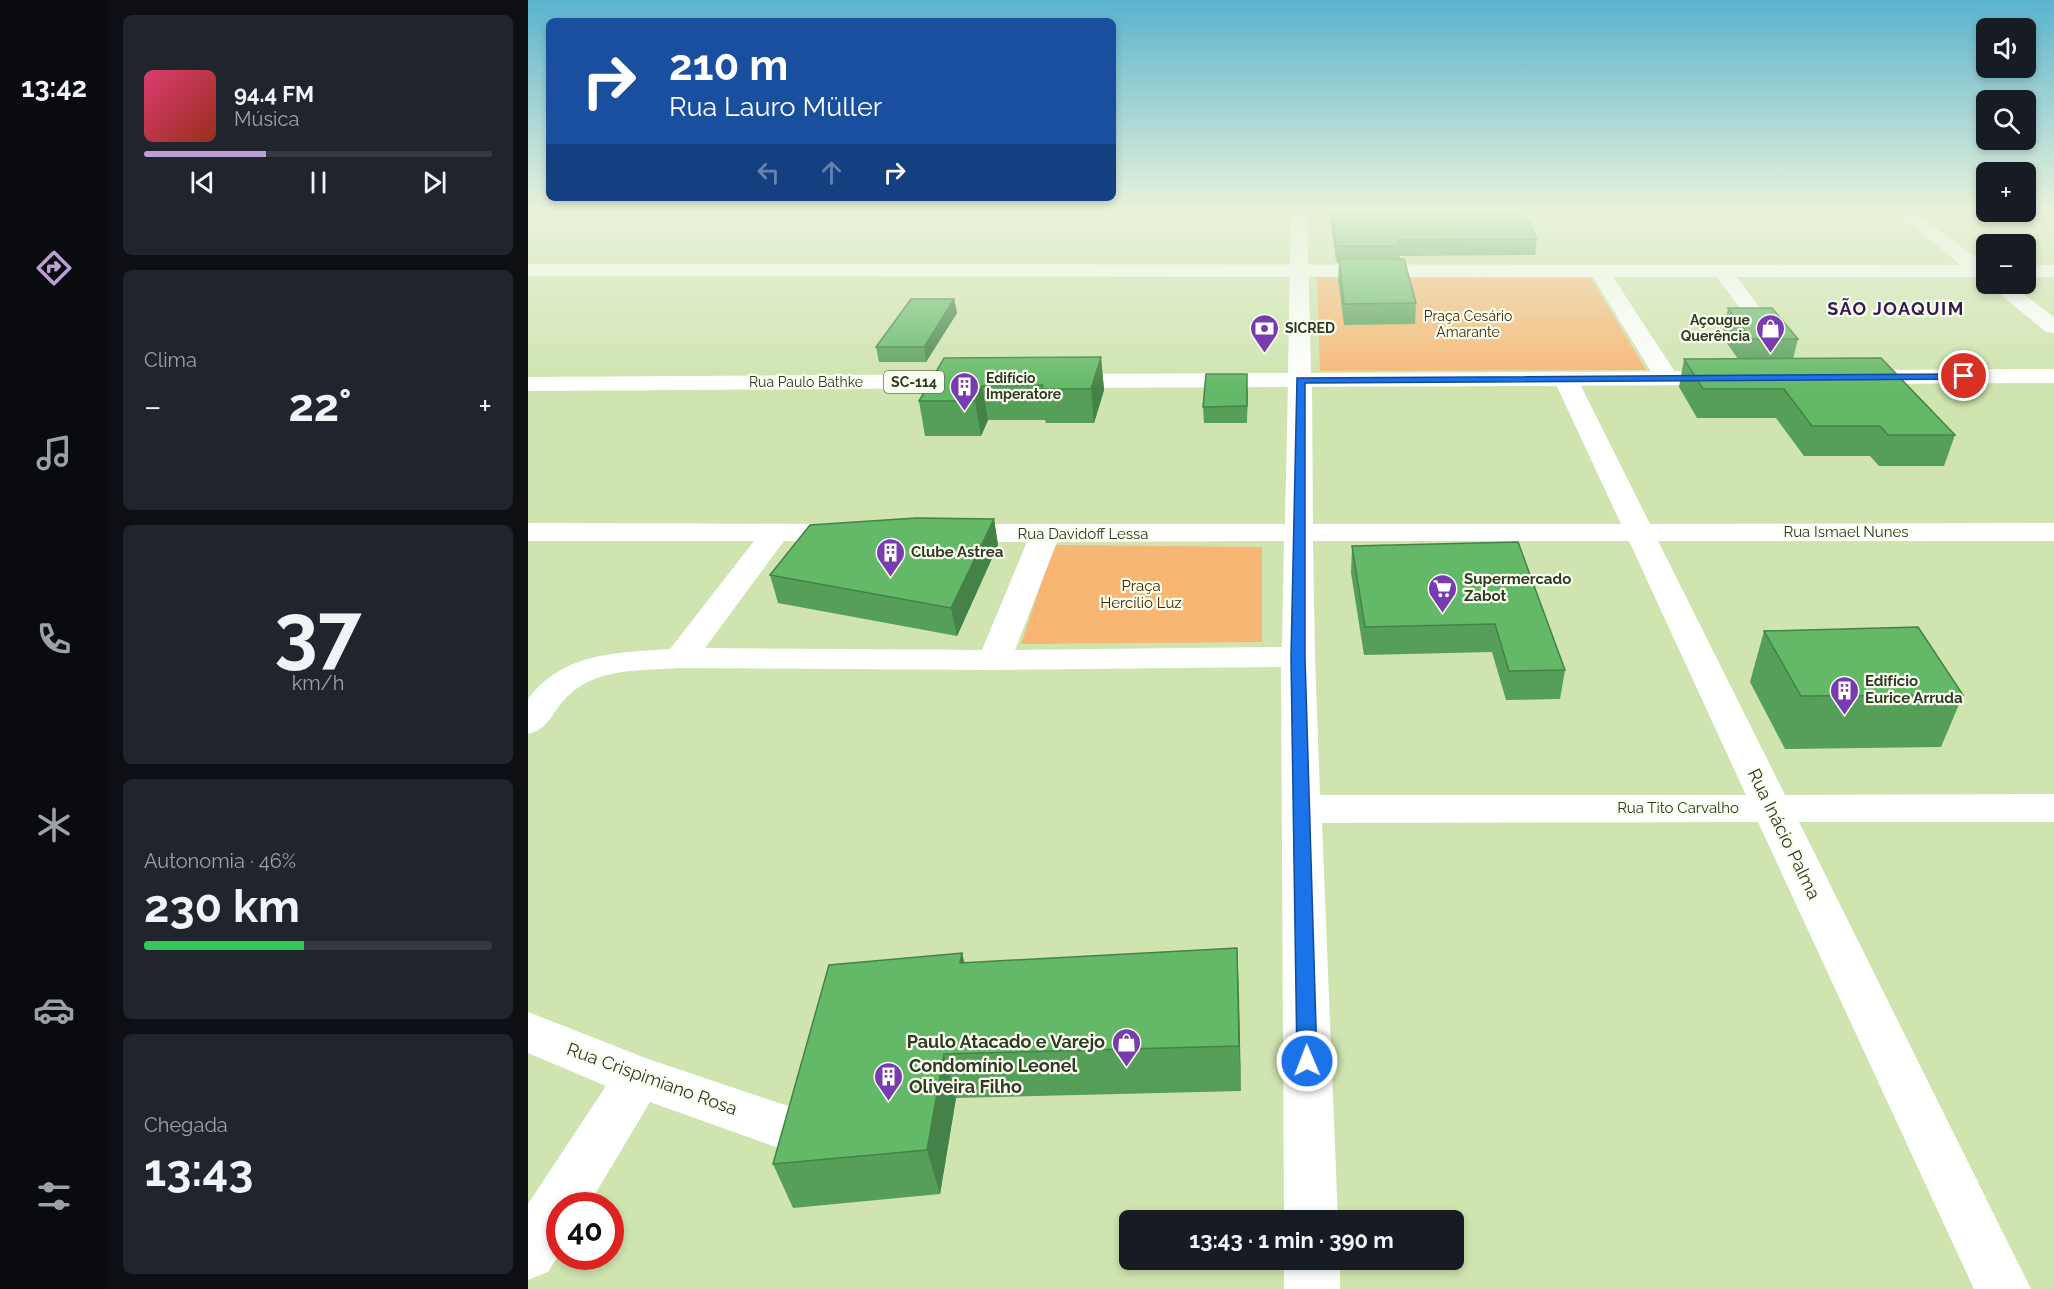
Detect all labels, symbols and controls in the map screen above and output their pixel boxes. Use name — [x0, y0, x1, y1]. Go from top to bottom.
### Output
map controls — [1976, 18, 2036, 294]
button: sound — [1976, 18, 2036, 78]
text: 210 m — [669, 41, 788, 90]
icon: right — [570, 42, 648, 120]
text: 13:42 — [21, 72, 87, 103]
text: 94.4 FM — [234, 81, 314, 107]
button: search — [1976, 90, 2036, 150]
text: Rua Lauro Müller — [669, 91, 882, 122]
text: Música — [234, 107, 299, 131]
icon: left — [752, 156, 785, 189]
icon: ahead — [815, 156, 848, 189]
icon: right — [878, 156, 911, 189]
button: + — [1976, 162, 2036, 222]
icon: previous — [186, 166, 219, 199]
icon: pause — [302, 166, 335, 199]
icon: next — [418, 166, 451, 199]
button: − — [1976, 234, 2036, 294]
icon: directions — [33, 247, 75, 289]
district label: SÃO JOAQUIM — [1827, 298, 1965, 319]
park label: Praça Cesário Amarante — [1424, 308, 1512, 340]
bank icon: SICRED — [1248, 312, 1280, 354]
place label: Açougue Querência — [1681, 312, 1751, 344]
shop icon: Açougue Querência — [1755, 312, 1787, 354]
place label: SICRED — [1285, 320, 1335, 336]
text: Clima — [144, 348, 197, 372]
pin — [1938, 350, 1989, 401]
icon: arrive — [1947, 359, 1980, 392]
building icon: Edifício Imperatore — [949, 370, 981, 412]
place label: Edifício Imperatore — [986, 370, 1062, 402]
road number: SC-114 — [884, 371, 944, 393]
street label: Rua Paulo Bathke — [749, 374, 863, 390]
text: 22° — [288, 379, 352, 432]
text: − — [144, 387, 162, 426]
text: + — [478, 387, 492, 426]
icon: music — [33, 432, 75, 474]
street label: Rua Ismael Nunes — [1784, 523, 1908, 541]
street label: Rua Davidoff Lessa — [1018, 525, 1148, 543]
building icon: Clube Astrea — [874, 536, 906, 578]
place label: Clube Astrea — [911, 543, 1004, 561]
place label: Supermercado Zabot — [1464, 570, 1571, 605]
supermarket icon: Supermercado Zabot — [1427, 572, 1459, 614]
park label: Praça Hercílio Luz — [1100, 577, 1182, 612]
text: 37 — [274, 586, 362, 677]
icon: phone — [33, 618, 75, 660]
text: km/h — [292, 671, 344, 695]
place label: Edifício Eurice Arruda — [1865, 672, 1963, 707]
building icon: Edifício Eurice Arruda — [1828, 674, 1860, 716]
street label: Rua Inácio Palma — [1744, 765, 1825, 903]
street label: Rua Tito Carvalho — [1617, 799, 1739, 817]
icon: climate — [33, 804, 75, 846]
text: Autonomia · 46% — [144, 849, 296, 873]
text: 230 km — [144, 880, 300, 933]
icon: car — [33, 989, 75, 1031]
shop icon: Paulo Atacado e Varejo — [1110, 1026, 1142, 1068]
position arrow — [1275, 1029, 1339, 1093]
place label: Paulo Atacado e Varejo — [907, 1031, 1105, 1052]
street label: Rua Crispimiano Rosa — [564, 1038, 740, 1119]
place label: Condomínio Leonel Oliveira Filho — [909, 1055, 1077, 1097]
building icon: Condomínio Leonel Oliveira Filho — [872, 1060, 904, 1102]
text: Chegada — [144, 1113, 228, 1137]
text: 13:43 — [144, 1144, 253, 1197]
icon: filters — [33, 1175, 75, 1217]
speed limit sign: 40 — [546, 1192, 624, 1270]
text: 13:43 · 1 min · 390 m — [1189, 1227, 1394, 1253]

